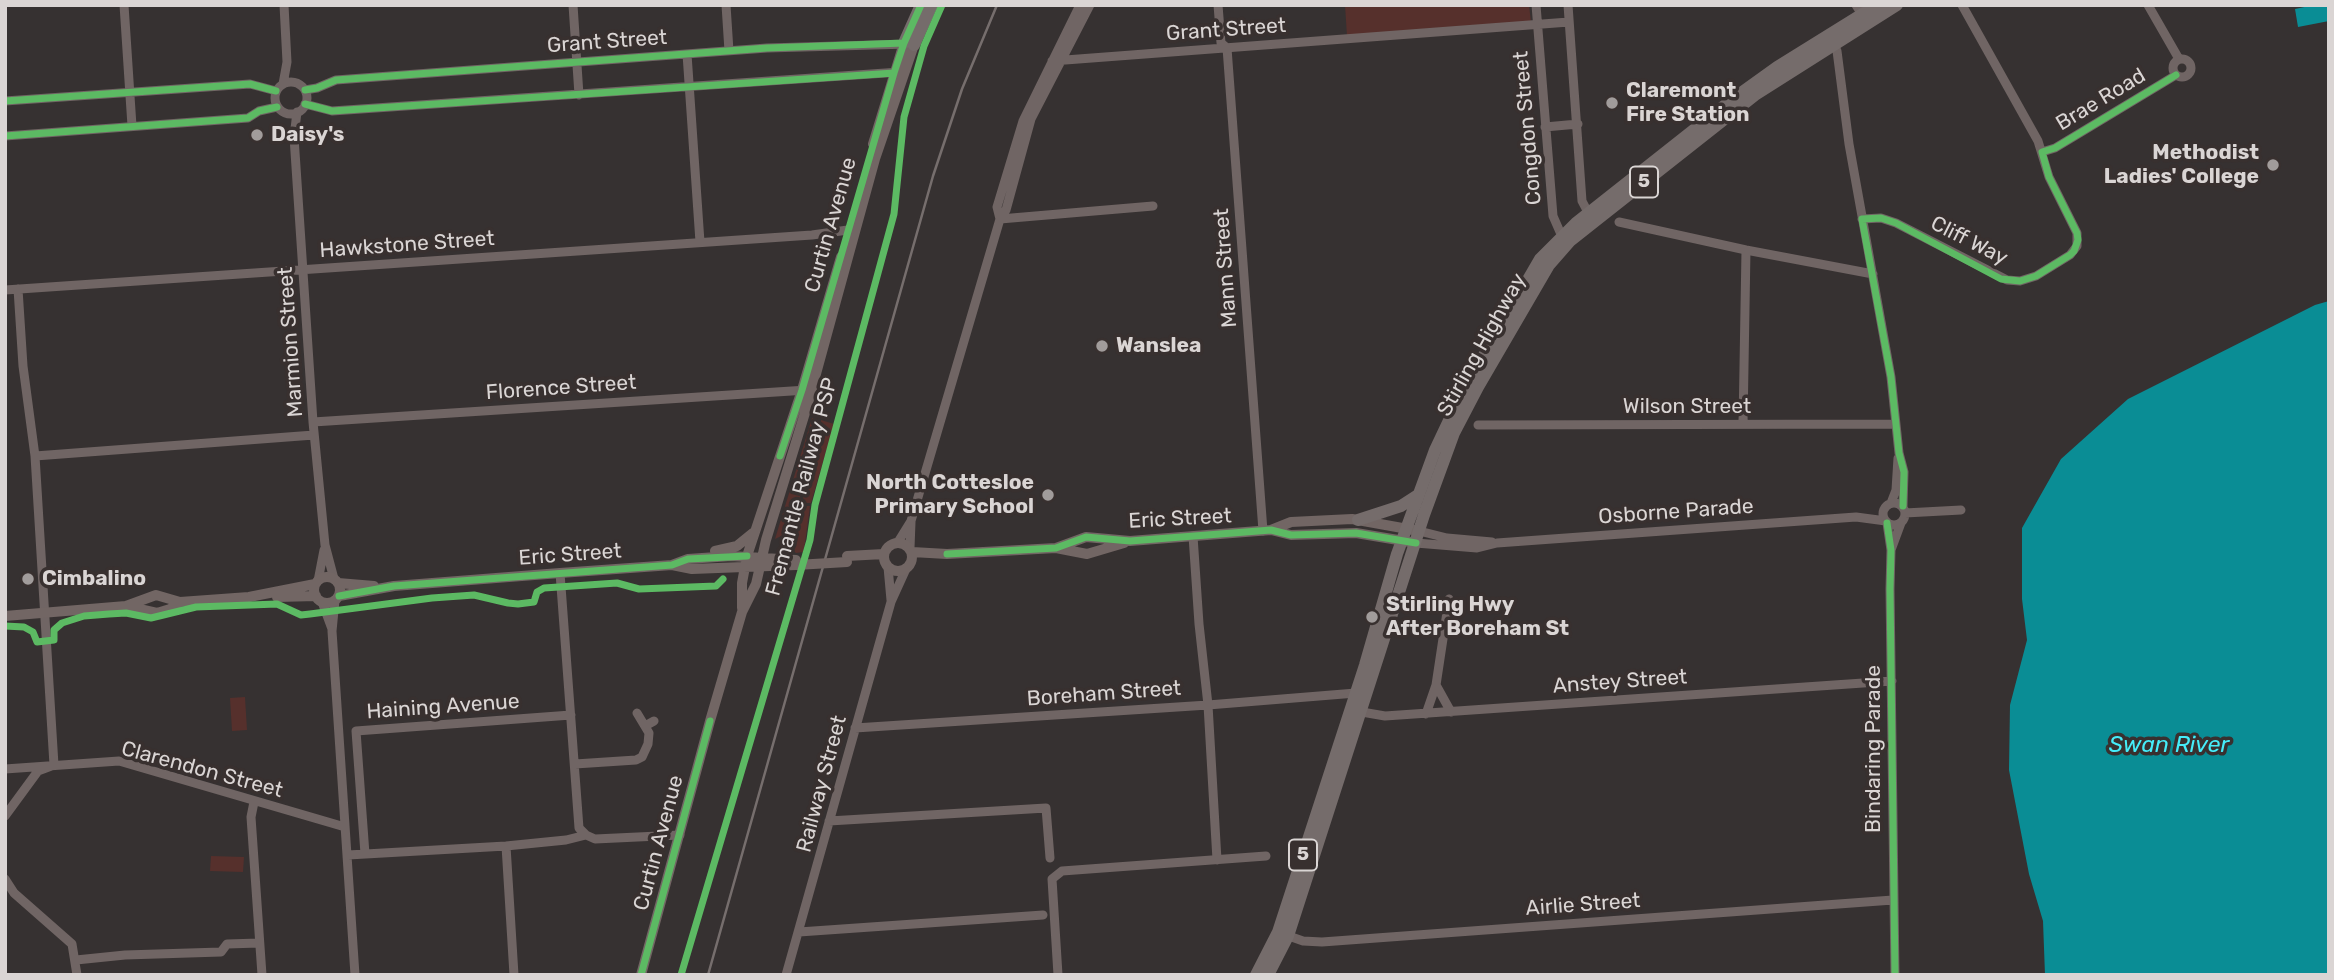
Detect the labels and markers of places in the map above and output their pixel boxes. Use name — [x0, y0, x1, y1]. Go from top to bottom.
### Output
place label: Claremont Fire Station — [1626, 78, 1750, 128]
marker: Claremont Fire Station — [1604, 95, 1620, 111]
place label: Daisy's — [271, 122, 344, 148]
marker: Daisy's — [249, 127, 265, 143]
place label: Methodist Ladies' College — [2104, 140, 2259, 190]
marker: Methodist Ladies' College — [2265, 157, 2281, 173]
place label: Wanslea — [1116, 333, 1201, 359]
marker: Wanslea — [1094, 338, 1110, 354]
place label: North Cottesloe Primary School — [866, 470, 1034, 520]
marker: North Cottesloe Primary School — [1040, 487, 1056, 503]
place label: Cimbalino — [42, 566, 146, 592]
marker: Cimbalino — [20, 571, 36, 587]
place label: Stirling Hwy After Boreham St — [1386, 592, 1569, 642]
marker: Stirling Hwy After Boreham St — [1364, 609, 1380, 625]

